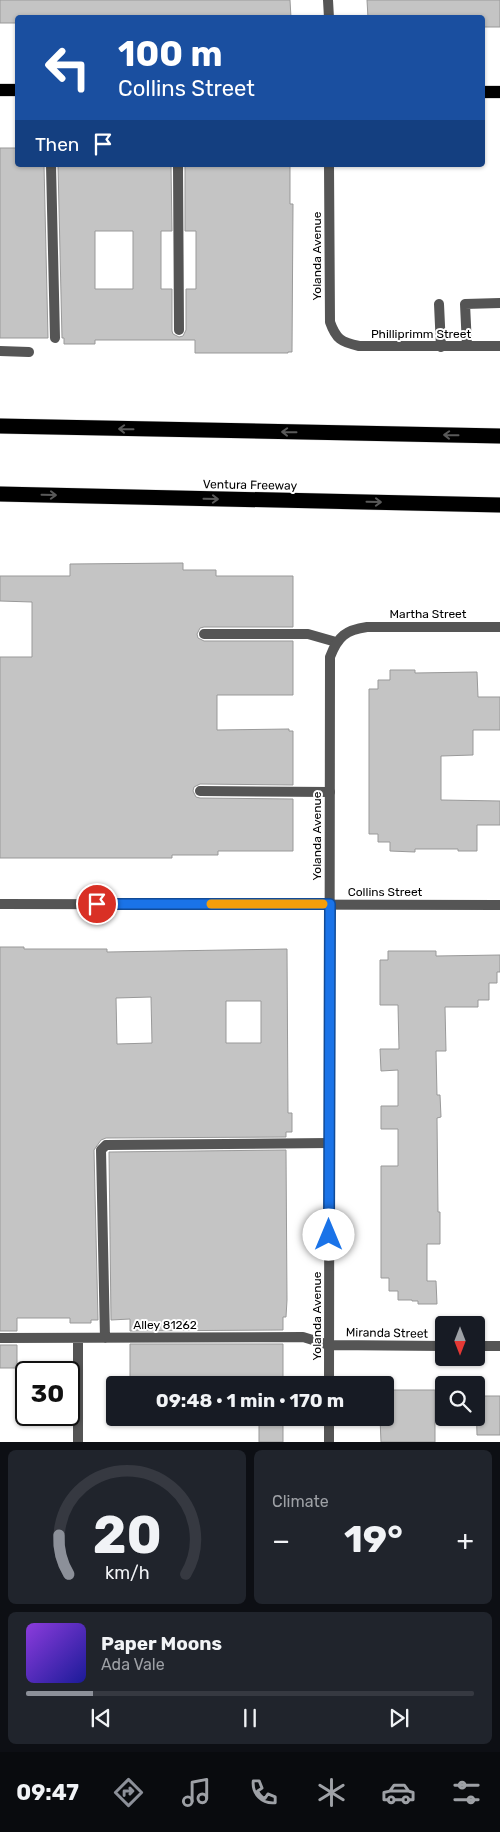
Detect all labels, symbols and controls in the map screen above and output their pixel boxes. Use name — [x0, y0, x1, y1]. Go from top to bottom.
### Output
text: 100 m — [118, 33, 223, 75]
icon: left — [35, 35, 100, 100]
text: Collins Street — [118, 75, 255, 102]
icon: arrive — [89, 130, 117, 158]
text: Then — [35, 133, 79, 156]
street label: Yolanda Avenue — [310, 211, 324, 300]
street label: Philliprimm Street — [371, 327, 471, 341]
one-way arrow — [119, 424, 135, 434]
one-way arrow — [281, 427, 298, 437]
one-way arrow — [444, 430, 460, 440]
street label: Ventura Freeway — [203, 477, 298, 493]
one-way arrow — [40, 491, 56, 500]
one-way arrow — [202, 494, 219, 504]
one-way arrow — [365, 498, 381, 507]
street label: Martha Street — [390, 607, 467, 621]
street label: Yolanda Avenue — [310, 791, 324, 880]
pin — [76, 883, 118, 925]
street label: Collins Street — [348, 885, 423, 899]
icon: arrive — [83, 890, 111, 918]
position arrow — [302, 1208, 354, 1260]
street label: Yolanda Avenue — [310, 1271, 324, 1360]
north arrow — [435, 1316, 485, 1366]
map controls — [435, 1316, 485, 1426]
street label: Alley 81262 — [133, 1318, 197, 1332]
street label: Miranda Street — [346, 1325, 429, 1341]
speed limit sign: 30 — [15, 1361, 80, 1426]
button: search — [435, 1376, 485, 1426]
text: 09:48 · 1 min · 170 m — [156, 1389, 344, 1412]
text: Climate — [272, 1492, 329, 1511]
text: 20 — [92, 1504, 162, 1566]
text: 19° — [344, 1516, 403, 1562]
text: − — [272, 1524, 290, 1557]
text: + — [457, 1524, 474, 1557]
text: km/h — [105, 1562, 149, 1583]
text: Paper Moons — [101, 1632, 222, 1655]
text: Ada Vale — [101, 1655, 165, 1674]
icon: previous — [87, 1704, 115, 1732]
icon: pause — [236, 1704, 264, 1732]
icon: next — [385, 1704, 413, 1732]
icon: directions — [111, 1775, 146, 1810]
icon: music — [179, 1775, 214, 1810]
icon: phone — [246, 1775, 281, 1810]
icon: climate — [314, 1775, 349, 1810]
icon: car — [381, 1775, 416, 1810]
icon: filters — [449, 1775, 484, 1810]
text: 09:47 — [16, 1779, 79, 1806]

